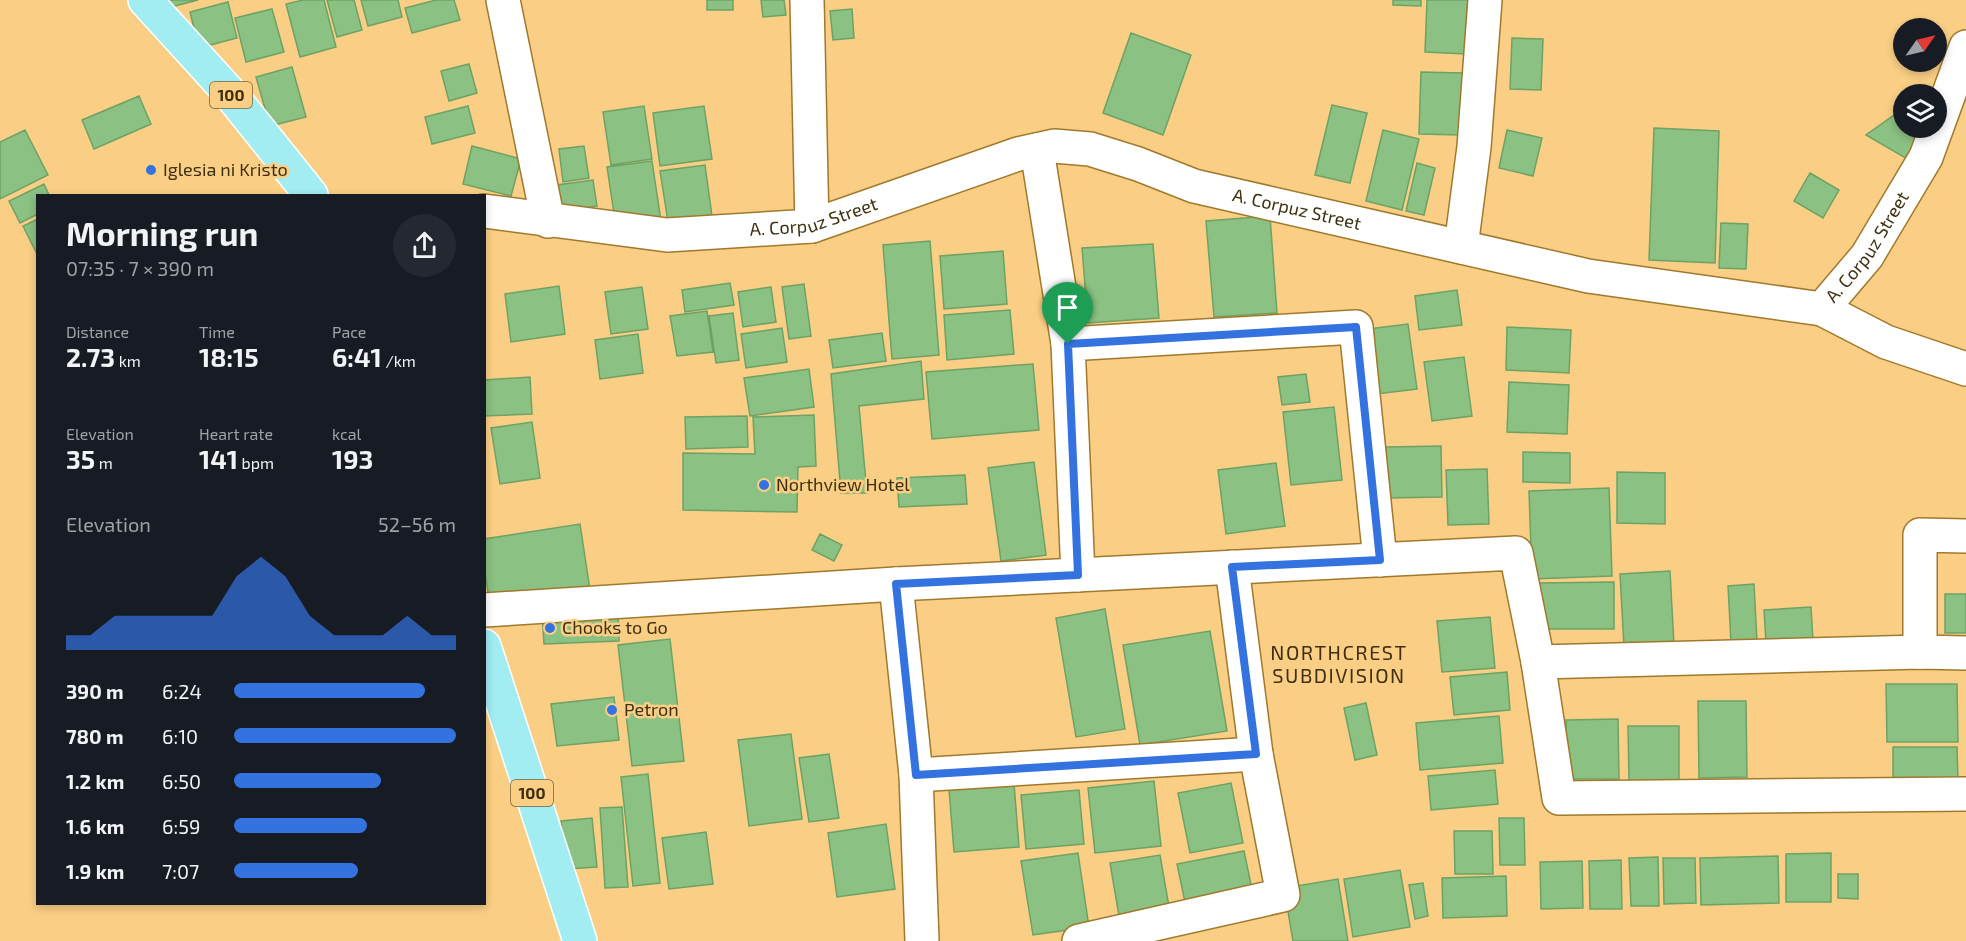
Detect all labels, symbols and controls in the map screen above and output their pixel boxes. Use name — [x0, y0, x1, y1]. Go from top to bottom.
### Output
north arrow — [1893, 18, 1947, 72]
map controls — [1893, 18, 1947, 138]
road number: 100 — [210, 82, 252, 108]
button: layers — [1893, 84, 1947, 138]
place label: Iglesia ni Kristo — [163, 158, 288, 180]
marker: Iglesia ni Kristo — [144, 163, 158, 177]
street label: A. Corpuz Street — [1231, 183, 1364, 234]
street label: A. Corpuz Street — [1820, 187, 1913, 307]
street label: A. Corpuz Street — [749, 192, 880, 240]
text: Morning run — [66, 213, 258, 253]
button: share — [393, 214, 456, 277]
text: 07:35 · 7 × 390 m — [66, 256, 214, 280]
pin — [1042, 282, 1093, 344]
icon: arrive — [1051, 291, 1084, 324]
text: Distance — [66, 322, 129, 341]
text: Time — [199, 322, 235, 341]
text: Pace — [332, 322, 366, 341]
text: 2.73 — [66, 341, 115, 372]
text: 18:15 — [199, 341, 259, 372]
text: 6:41 — [332, 341, 382, 372]
text: km — [115, 351, 141, 370]
text: /km — [382, 351, 416, 370]
text: Elevation — [66, 424, 134, 443]
text: Heart rate — [199, 424, 273, 443]
text: kcal — [332, 424, 361, 443]
text: 35 — [66, 443, 95, 474]
text: 141 — [199, 443, 238, 474]
text: 193 — [332, 443, 373, 474]
text: m — [95, 453, 113, 472]
text: bpm — [238, 453, 274, 472]
place label: Northview Hotel — [776, 473, 910, 495]
marker: Northview Hotel — [757, 478, 771, 492]
text: Elevation — [66, 512, 151, 536]
text: 52–56 m — [378, 512, 456, 536]
place label: Chooks to Go — [562, 616, 668, 638]
marker: Chooks to Go — [543, 621, 557, 635]
district label: NORTHCREST SUBDIVISION — [1270, 640, 1408, 687]
text: 390 m — [66, 679, 124, 703]
text: 6:24 — [162, 679, 202, 703]
place label: Petron — [624, 698, 679, 720]
marker: Petron — [605, 703, 619, 717]
text: 780 m — [66, 724, 124, 748]
text: 6:10 — [162, 724, 198, 748]
text: 1.2 km — [66, 769, 124, 793]
text: 6:50 — [162, 769, 201, 793]
road number: 100 — [511, 780, 553, 806]
text: 1.6 km — [66, 814, 124, 838]
text: 6:59 — [162, 814, 200, 838]
text: 1.9 km — [66, 859, 124, 883]
text: 7:07 — [162, 859, 199, 883]

